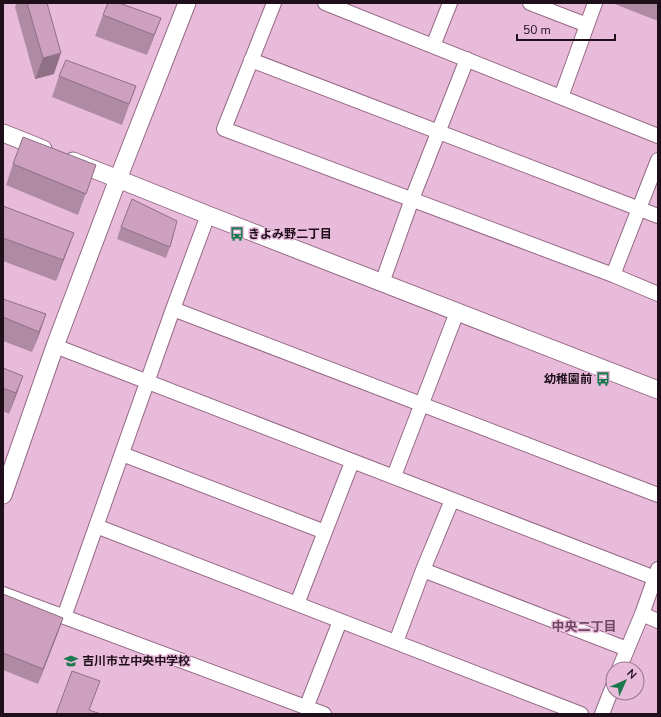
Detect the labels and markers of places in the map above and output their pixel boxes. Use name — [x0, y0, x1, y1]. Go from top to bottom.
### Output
bus stop icon: きよみ野二丁目 — [229, 226, 245, 242]
place label: きよみ野二丁目 — [248, 226, 332, 242]
place label: 幼稚園前 — [544, 371, 592, 387]
bus stop icon: 幼稚園前 — [595, 371, 611, 387]
school or university icon: 吉川市立中央中学校 — [63, 653, 79, 669]
place label: 吉川市立中央中学校 — [82, 653, 190, 669]

